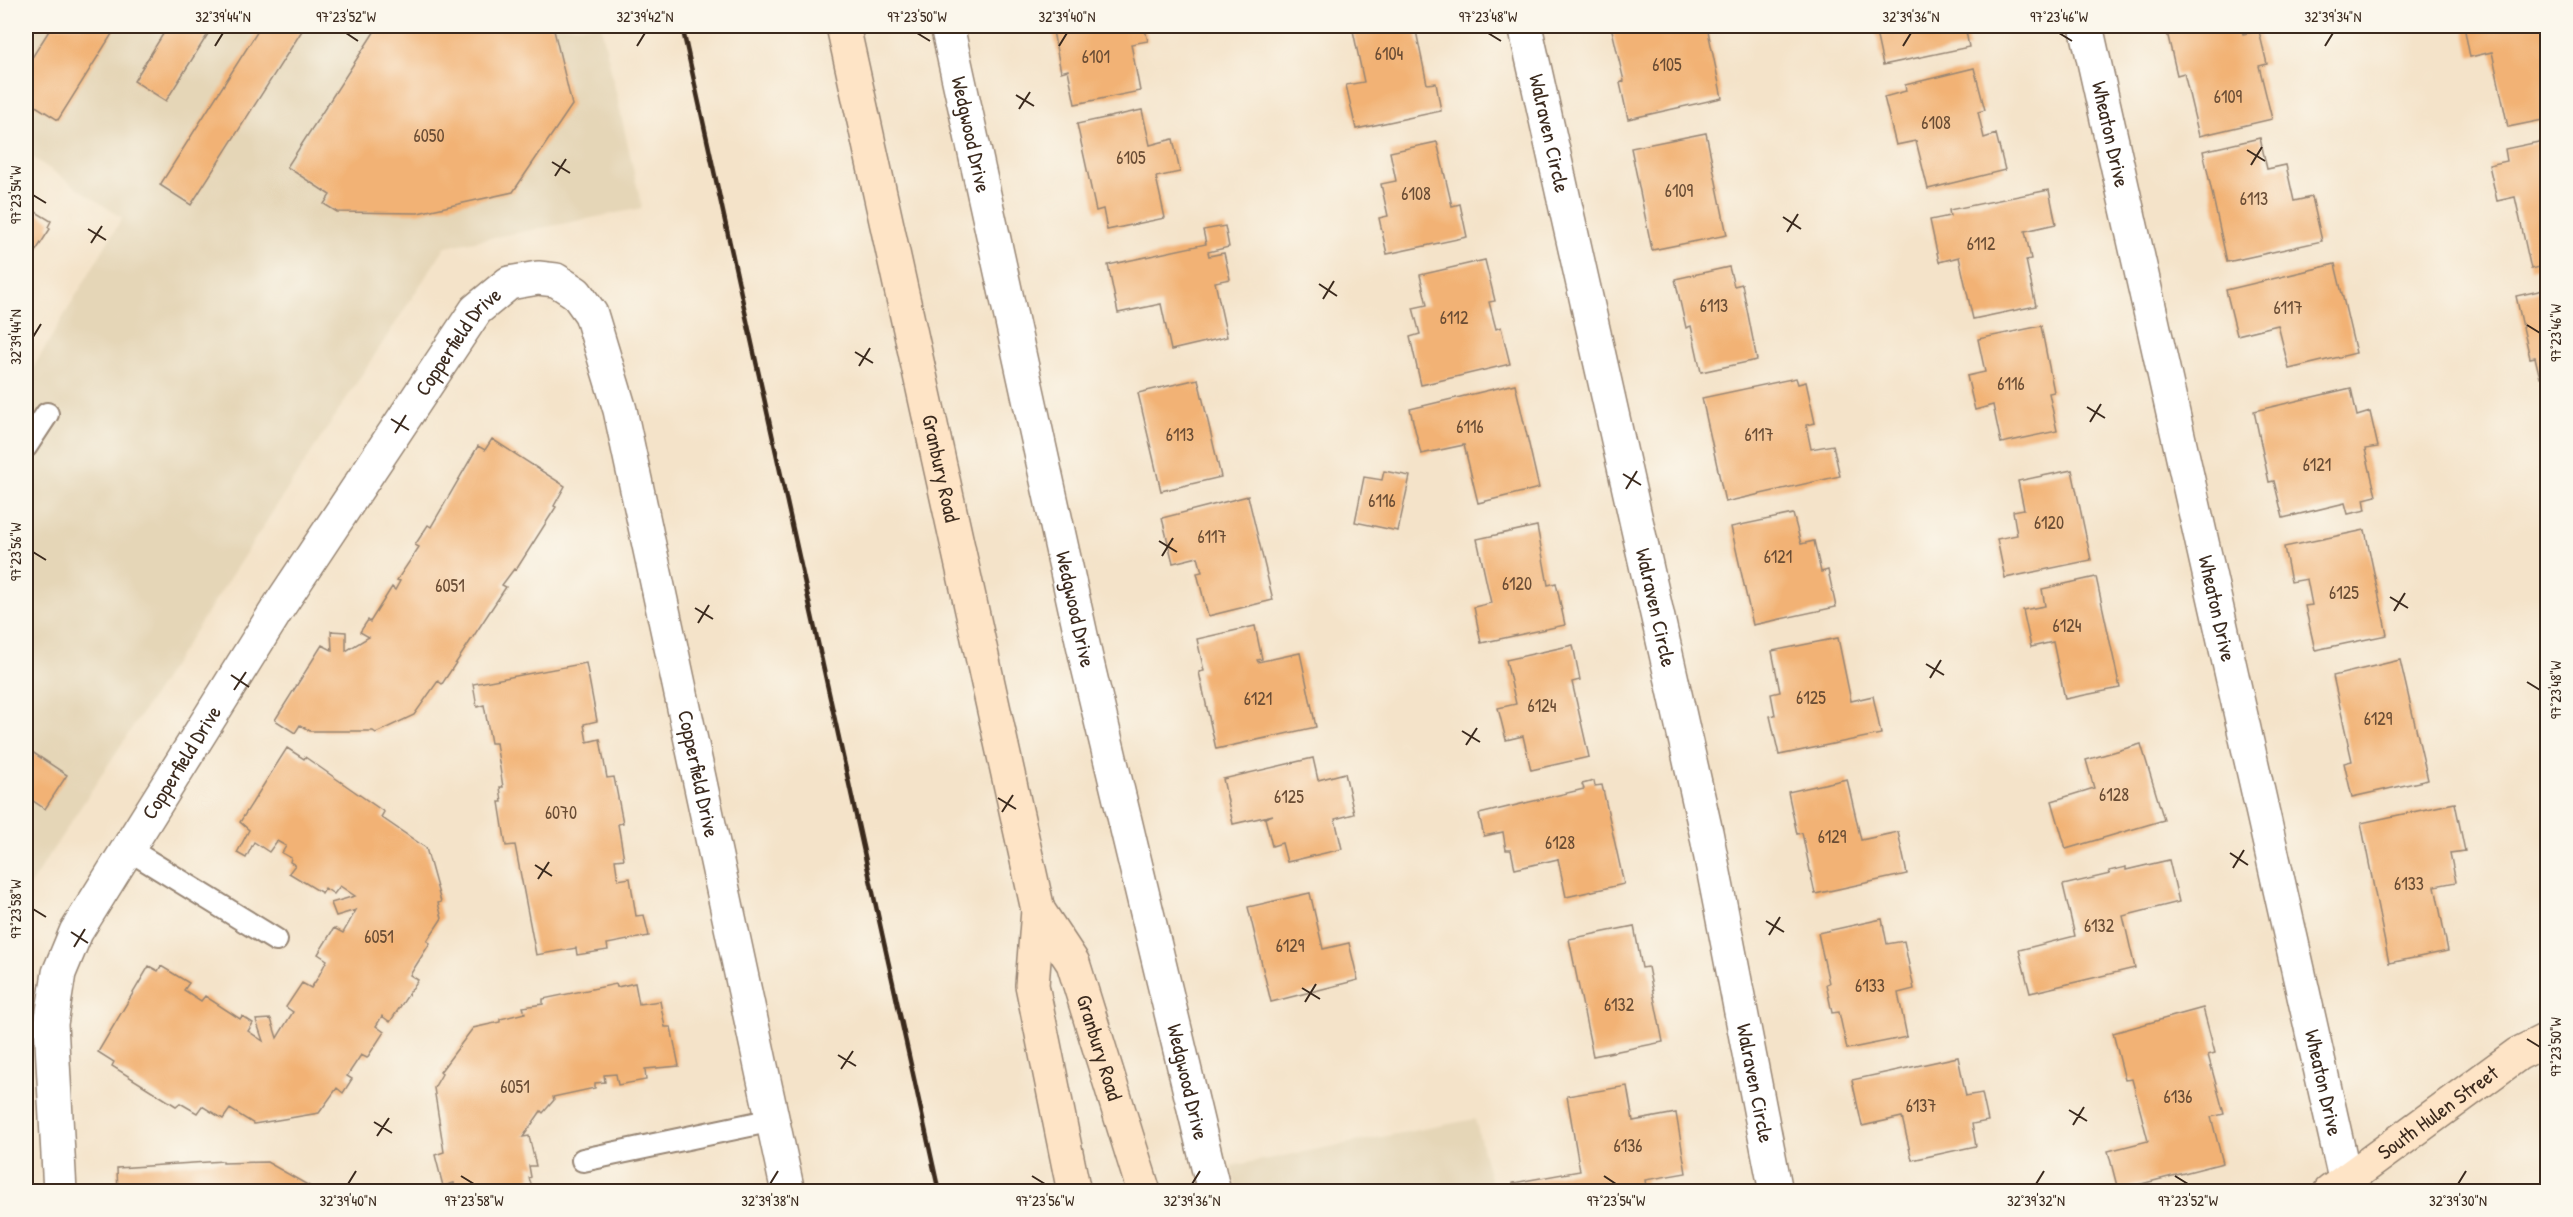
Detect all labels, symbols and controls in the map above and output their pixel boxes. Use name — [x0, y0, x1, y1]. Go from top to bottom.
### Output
text: 32°39'44"N — [195, 6, 251, 27]
text: 97°23'52"W — [316, 6, 377, 27]
text: 32°39'42"N — [616, 6, 674, 27]
text: 97°23'50"W — [887, 6, 947, 27]
text: 32°39'40"N — [1039, 6, 1095, 27]
text: 97°23'48"W — [1459, 6, 1518, 27]
text: 32°39'36"N — [1882, 6, 1940, 27]
text: 97°23'46"W — [2030, 6, 2089, 27]
text: 32°39'34"N — [2305, 6, 2361, 27]
house number: 6104 — [1375, 41, 1404, 66]
house number: 6101 — [1082, 44, 1110, 69]
house number: 6105 — [1652, 52, 1682, 77]
street label: Walraven Circle — [1522, 71, 1577, 195]
street label: Wedgwood Drive — [944, 73, 998, 195]
street label: Wheaton Drive — [2085, 78, 2137, 190]
house number: 6109 — [2214, 84, 2243, 109]
house number: 6108 — [1921, 110, 1951, 135]
house number: 6050 — [414, 123, 444, 148]
house number: 6105 — [1116, 145, 1146, 170]
text: 97°23'54"W — [5, 165, 26, 224]
house number: 6109 — [1665, 178, 1694, 203]
house number: 6108 — [1401, 181, 1431, 206]
house number: 6113 — [2240, 186, 2268, 211]
house number: 6112 — [1967, 231, 1996, 256]
street label: Copperfield Drive — [408, 280, 507, 401]
house number: 6113 — [1700, 293, 1728, 318]
house number: 6117 — [2273, 295, 2303, 320]
text: 97°23'46"W — [2545, 303, 2566, 362]
house number: 6112 — [1440, 305, 1469, 330]
text: 32°39'44"N — [5, 309, 26, 365]
house number: 6116 — [1997, 371, 2025, 396]
street label: Granbury Road — [915, 412, 967, 525]
house number: 6116 — [1456, 414, 1484, 439]
house number: 6113 — [1166, 422, 1194, 447]
house number: 6117 — [1744, 422, 1774, 447]
house number: 6121 — [2303, 452, 2331, 477]
house number: 6116 — [1368, 488, 1396, 513]
house number: 6120 — [2034, 510, 2064, 535]
text: 97°23'56"W — [5, 522, 26, 581]
house number: 6117 — [1197, 524, 1227, 549]
house number: 6121 — [1764, 544, 1792, 569]
street label: Walraven Circle — [1629, 545, 1683, 669]
street label: Wedgwood Drive — [1049, 548, 1103, 670]
street label: Wheaton Drive — [2191, 553, 2243, 664]
house number: 6120 — [1502, 571, 1532, 596]
house number: 6051 — [435, 573, 465, 598]
house number: 6125 — [2329, 580, 2359, 605]
house number: 6124 — [2053, 613, 2082, 638]
text: 97°23'48"W — [2545, 660, 2566, 719]
house number: 6125 — [1796, 685, 1826, 710]
house number: 6121 — [1244, 686, 1272, 711]
house number: 6124 — [1528, 693, 1557, 718]
street label: Copperfield Drive — [135, 700, 228, 825]
house number: 6129 — [2364, 706, 2393, 731]
street label: Copperfield Drive — [671, 707, 726, 840]
house number: 6128 — [2099, 782, 2129, 807]
house number: 6125 — [1274, 784, 1304, 809]
house number: 6070 — [545, 800, 577, 825]
house number: 6129 — [1818, 824, 1847, 849]
house number: 6128 — [1545, 830, 1575, 855]
house number: 6133 — [2394, 871, 2424, 896]
text: 97°23'58"W — [5, 879, 26, 939]
house number: 6132 — [2084, 913, 2115, 938]
house number: 6051 — [364, 924, 394, 949]
house number: 6129 — [1276, 933, 1305, 958]
house number: 6133 — [1855, 973, 1885, 998]
street label: Granbury Road — [1070, 991, 1130, 1104]
house number: 6132 — [1604, 992, 1635, 1017]
text: 97°23'50"W — [2545, 1017, 2566, 1077]
street label: Wedgwood Drive — [1160, 1021, 1216, 1143]
street label: Walraven Circle — [1730, 1021, 1781, 1145]
street label: Wheaton Drive — [2298, 1027, 2350, 1138]
street label: South Hulen Street — [2372, 1058, 2505, 1166]
house number: 6051 — [500, 1074, 530, 1099]
house number: 6136 — [2164, 1084, 2192, 1109]
house number: 6137 — [1906, 1093, 1936, 1118]
house number: 6136 — [1614, 1133, 1642, 1158]
text: 32°39'40"N — [320, 1190, 376, 1211]
text: 97°23'58"W — [444, 1190, 504, 1211]
text: 32°39'38"N — [741, 1190, 799, 1211]
text: 97°23'56"W — [1016, 1190, 1075, 1211]
text: 32°39'36"N — [1163, 1190, 1221, 1211]
text: 97°23'54"W — [1587, 1190, 1646, 1211]
text: 32°39'32"N — [2007, 1190, 2065, 1211]
text: 97°23'52"W — [2158, 1190, 2219, 1211]
text: 32°39'30"N — [2429, 1190, 2487, 1211]

